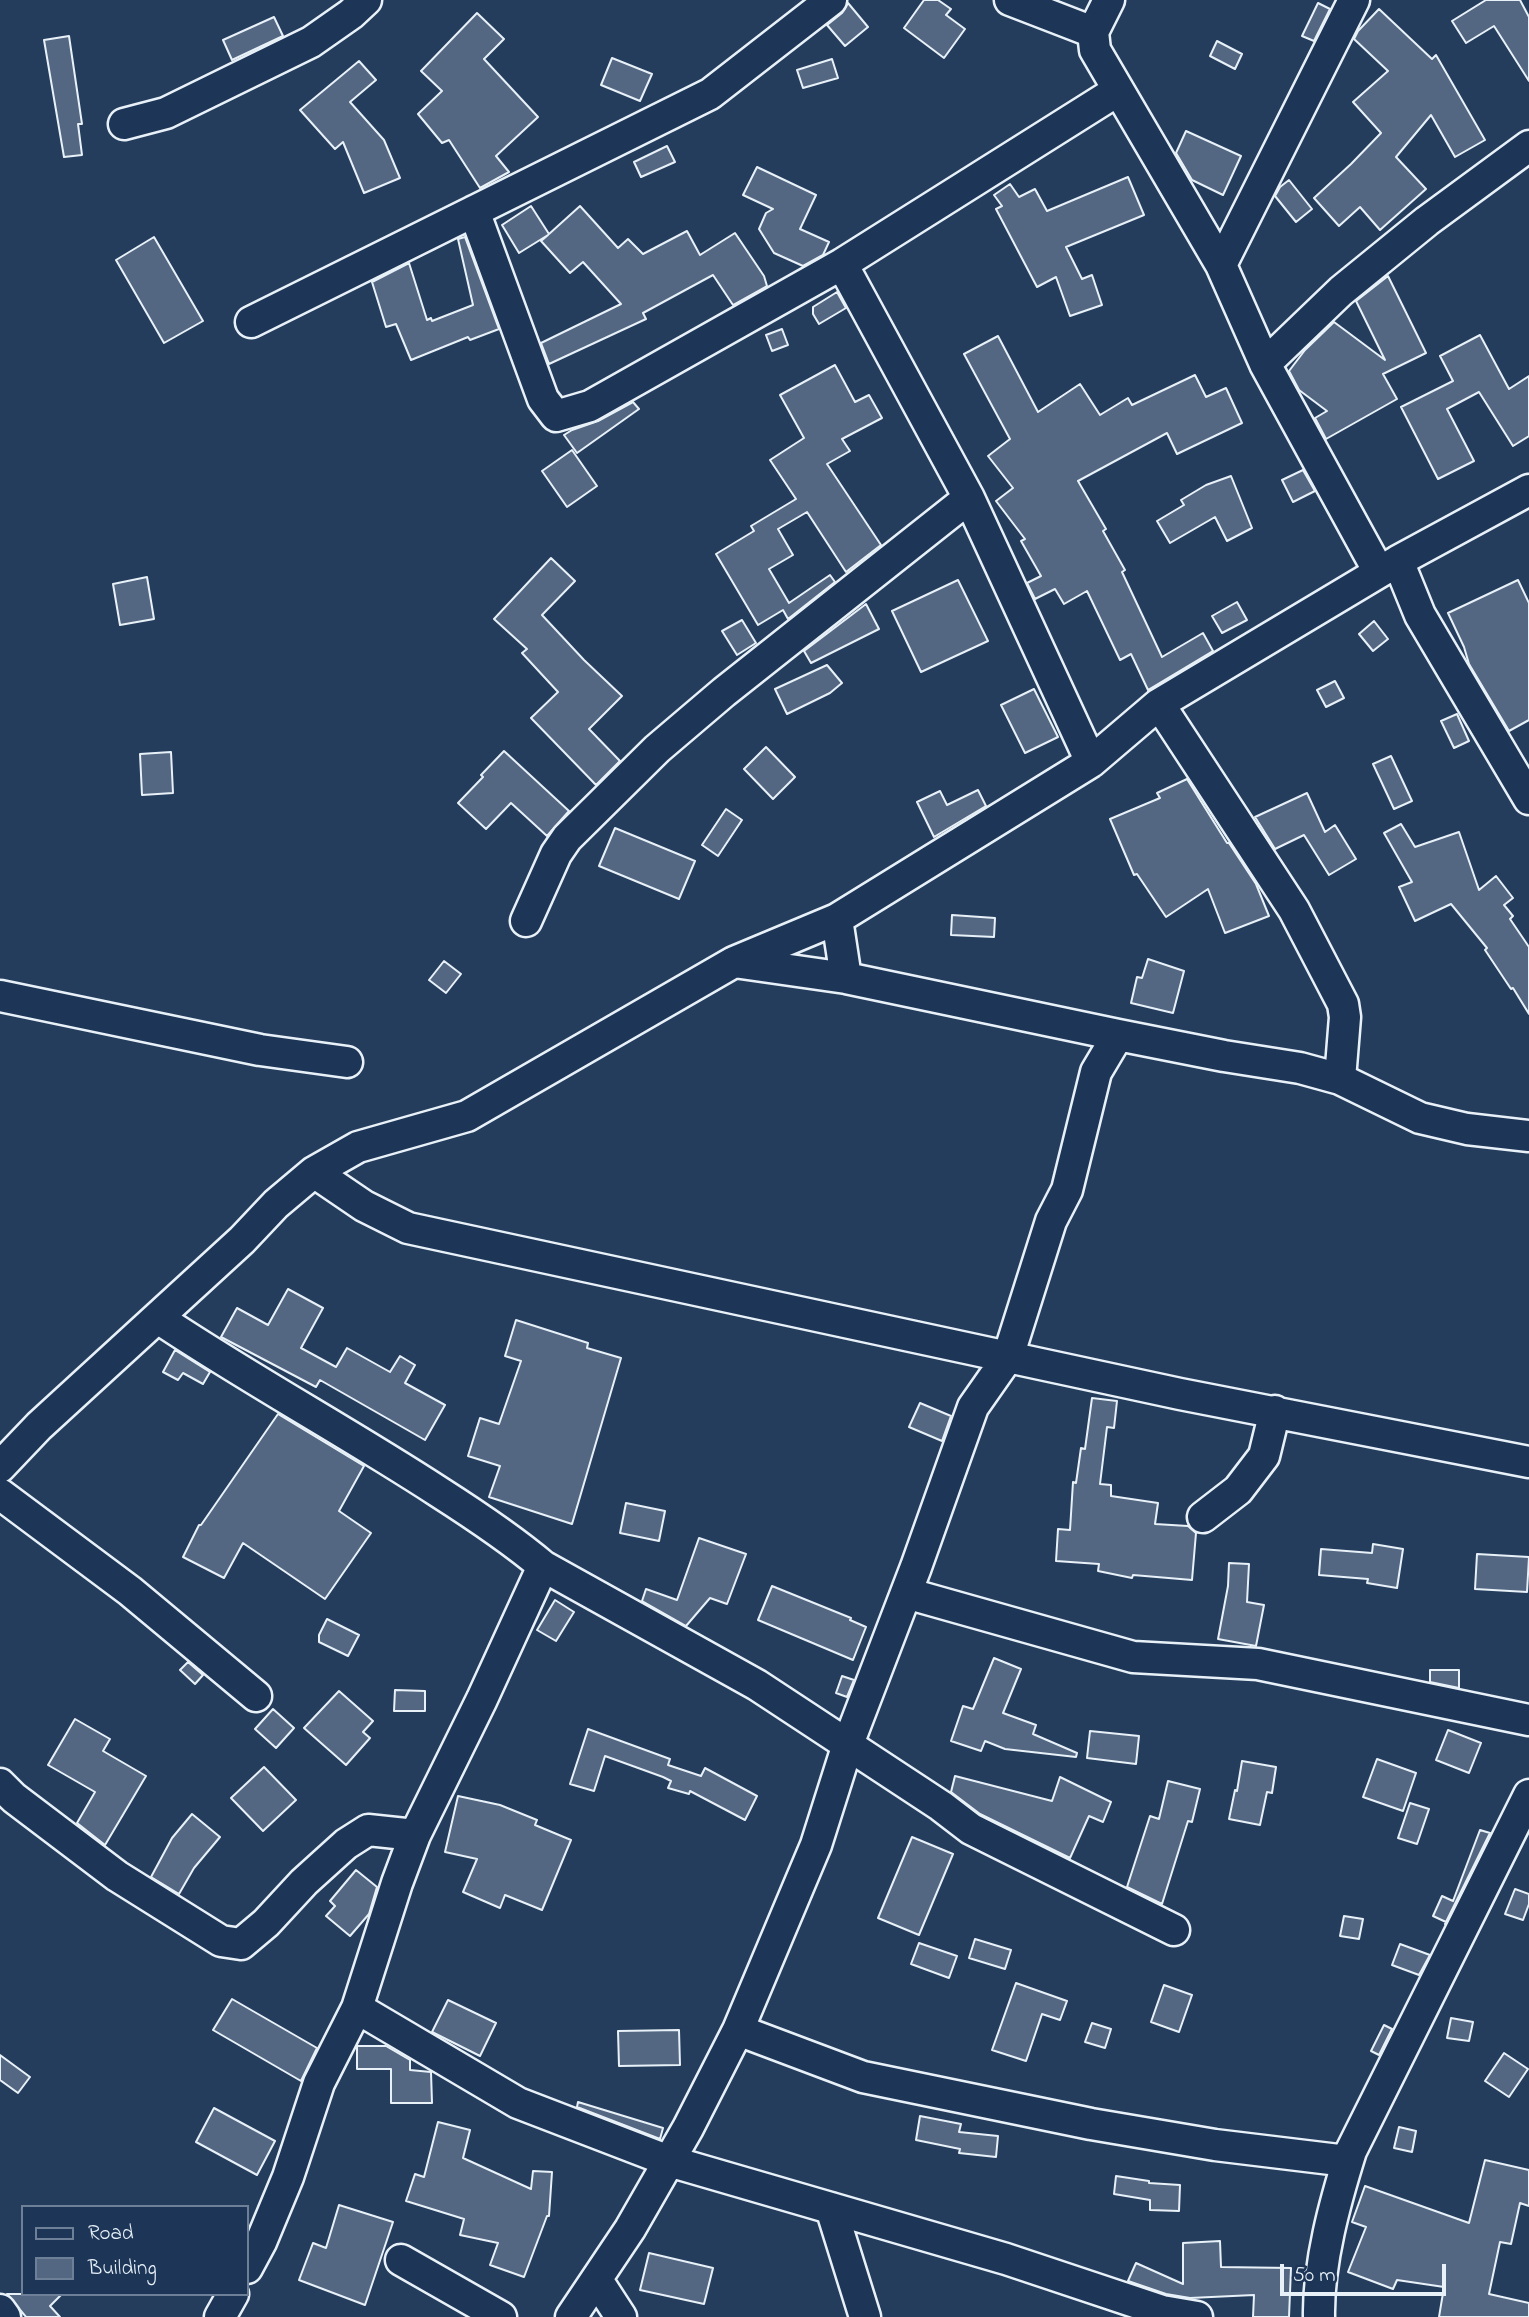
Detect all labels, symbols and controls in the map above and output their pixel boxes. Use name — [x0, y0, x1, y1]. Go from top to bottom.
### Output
legend — [21, 2205, 248, 2296]
text: Road — [88, 2219, 134, 2249]
scale bar — [1284, 2250, 1450, 2294]
text: Building — [88, 2254, 157, 2284]
text: 50 m — [1293, 2261, 1336, 2291]

